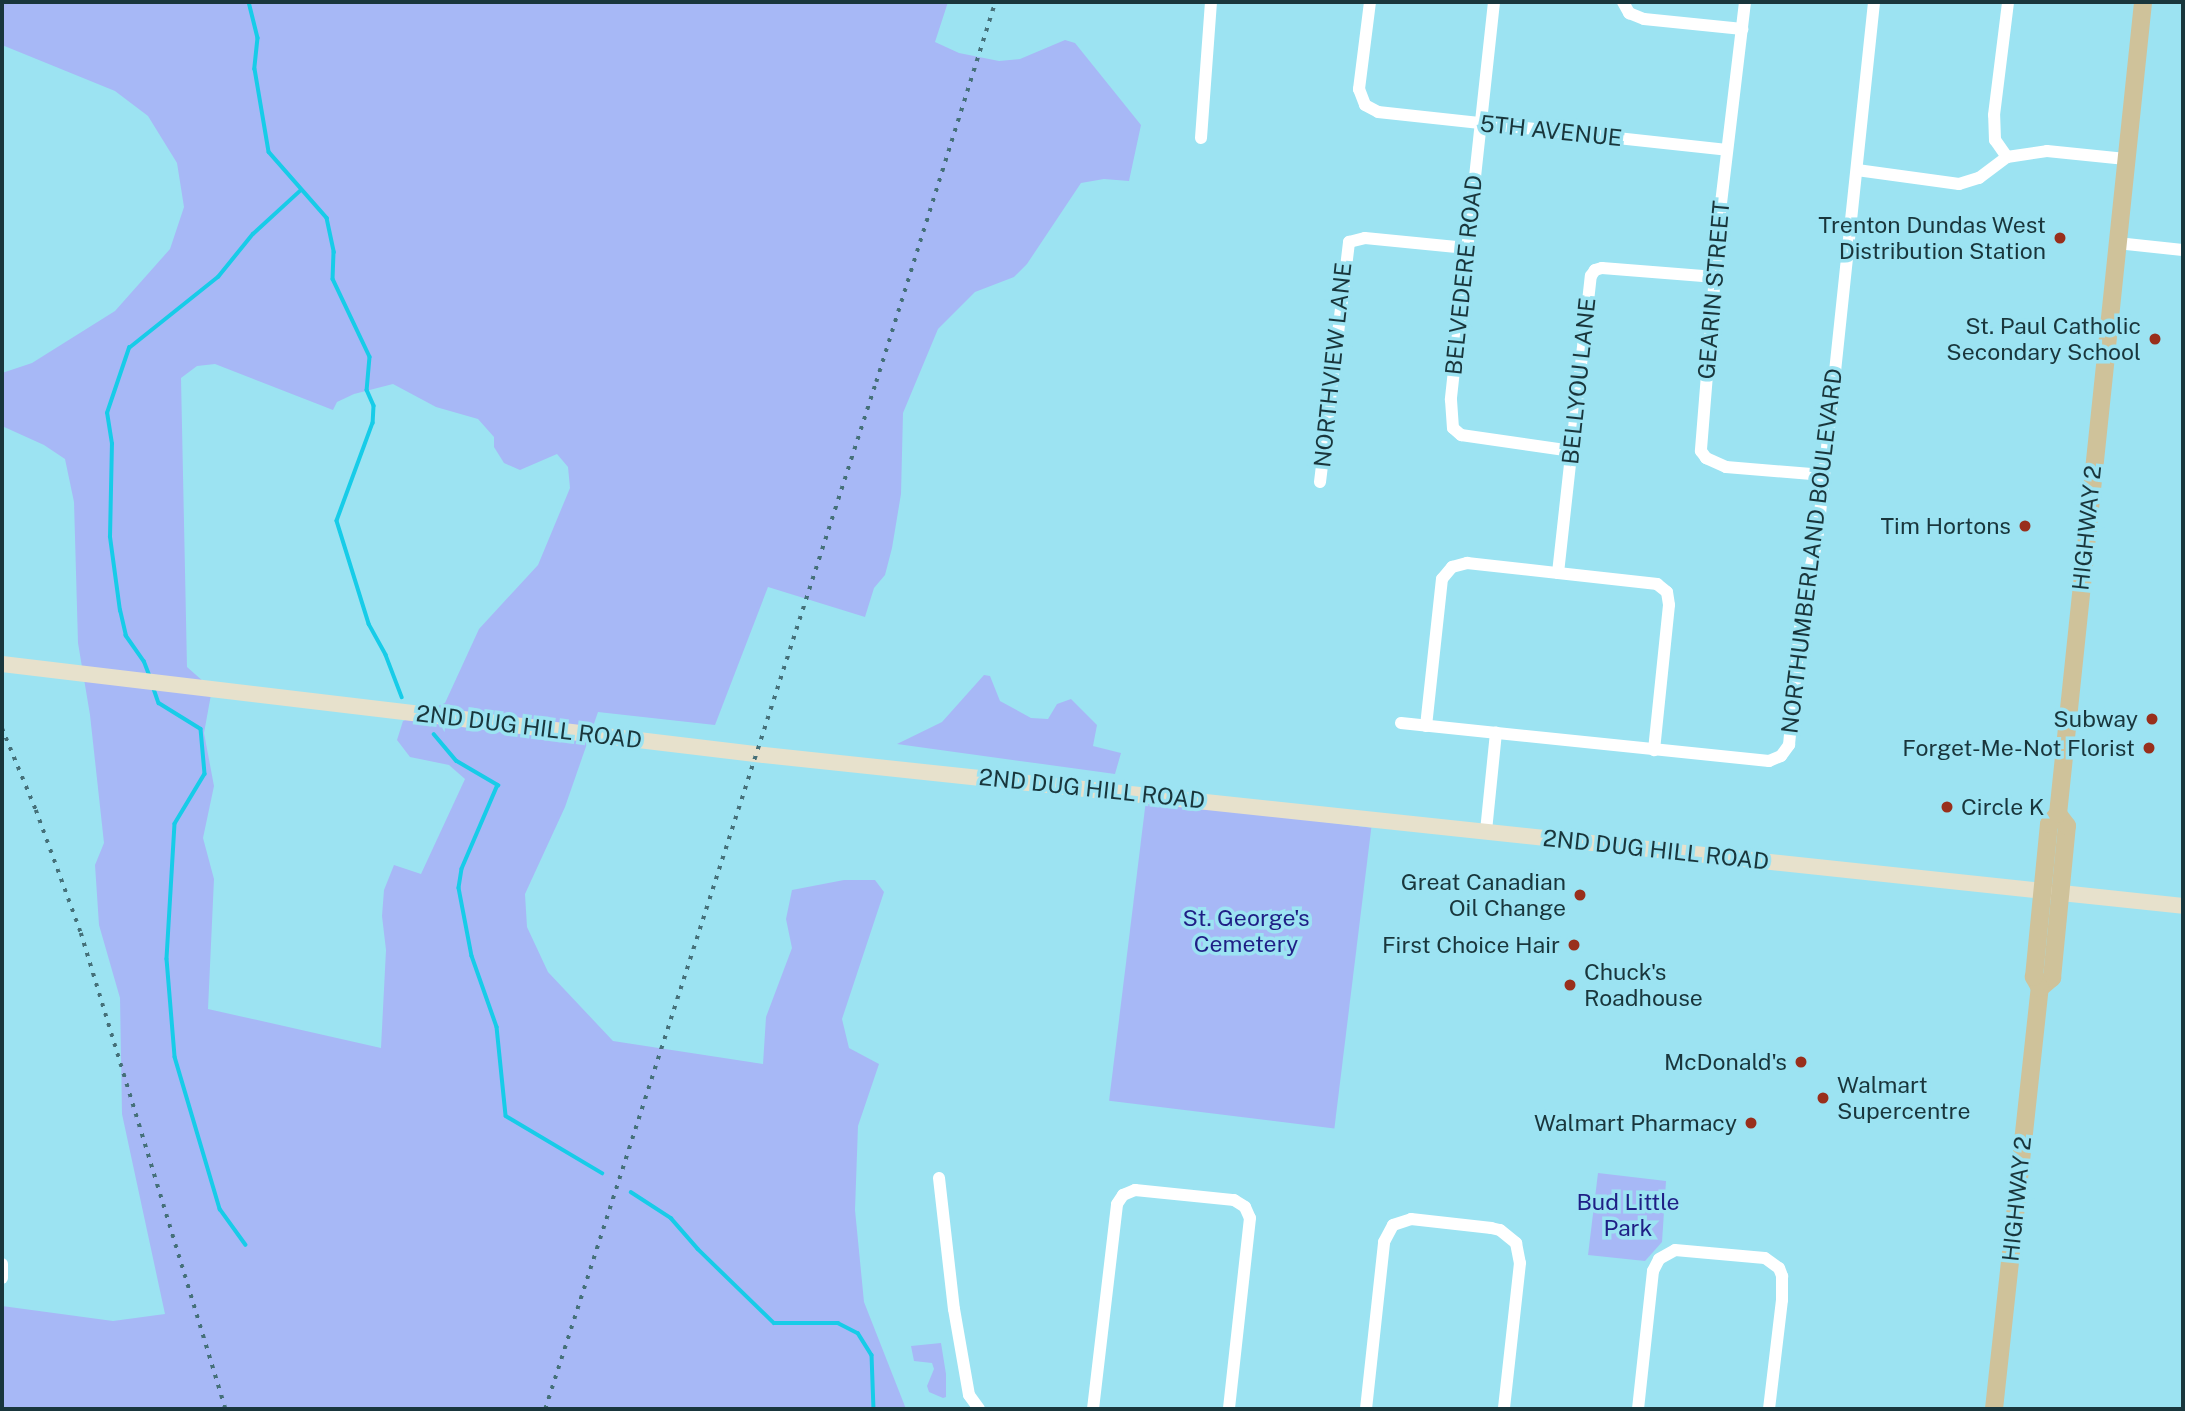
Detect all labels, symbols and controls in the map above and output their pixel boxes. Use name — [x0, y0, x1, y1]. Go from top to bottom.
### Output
street label: 5TH AVENUE — [1479, 110, 1623, 152]
street label: BELVEDERE ROAD — [1440, 174, 1488, 376]
street label: GEARIN STREET — [1692, 199, 1736, 381]
place label: Trenton Dundas West Distribution Station — [1818, 211, 2046, 265]
marker: Trenton Dundas West Distribution Station — [2052, 230, 2068, 246]
street label: NORTHVIEW LANE — [1308, 261, 1358, 469]
street label: BELLYOU LANE — [1557, 296, 1601, 466]
place label: St. Paul Catholic Secondary School — [1946, 312, 2141, 366]
marker: St. Paul Catholic Secondary School — [2147, 331, 2163, 347]
street label: NORTHUMBERLAND BOULEVARD — [1776, 367, 1848, 735]
street label: HIGHWAY 2 — [2067, 464, 2107, 592]
place label: Tim Hortons — [1880, 512, 2011, 540]
marker: Tim Hortons — [2017, 518, 2033, 534]
street label: 2ND DUG HILL ROAD — [415, 699, 643, 755]
place label: Subway — [2053, 705, 2138, 733]
marker: Subway — [2144, 711, 2160, 727]
place label: Forget-Me-Not Florist — [1902, 734, 2135, 762]
marker: Forget-Me-Not Florist — [2141, 740, 2157, 756]
street label: 2ND DUG HILL ROAD — [978, 763, 1206, 815]
place label: Circle K — [1961, 793, 2045, 821]
marker: Circle K — [1939, 799, 1955, 815]
street label: 2ND DUG HILL ROAD — [1542, 824, 1770, 876]
place label: Great Canadian Oil Change — [1401, 868, 1566, 922]
marker: Great Canadian Oil Change — [1572, 887, 1588, 903]
park label: St. George's Cemetery — [1182, 904, 1310, 958]
place label: First Choice Hair — [1382, 931, 1560, 959]
marker: First Choice Hair — [1566, 937, 1582, 953]
place label: Chuck's Roadhouse — [1584, 958, 1703, 1012]
marker: Chuck's Roadhouse — [1562, 977, 1578, 993]
place label: McDonald's — [1664, 1048, 1787, 1076]
marker: McDonald's — [1793, 1054, 1809, 1070]
place label: Walmart Supercentre — [1837, 1071, 1970, 1125]
marker: Walmart Supercentre — [1815, 1090, 1831, 1106]
place label: Walmart Pharmacy — [1534, 1109, 1737, 1137]
marker: Walmart Pharmacy — [1743, 1115, 1759, 1131]
street label: HIGHWAY 2 — [1997, 1135, 2037, 1263]
park label: Bud Little Park — [1576, 1188, 1680, 1242]

